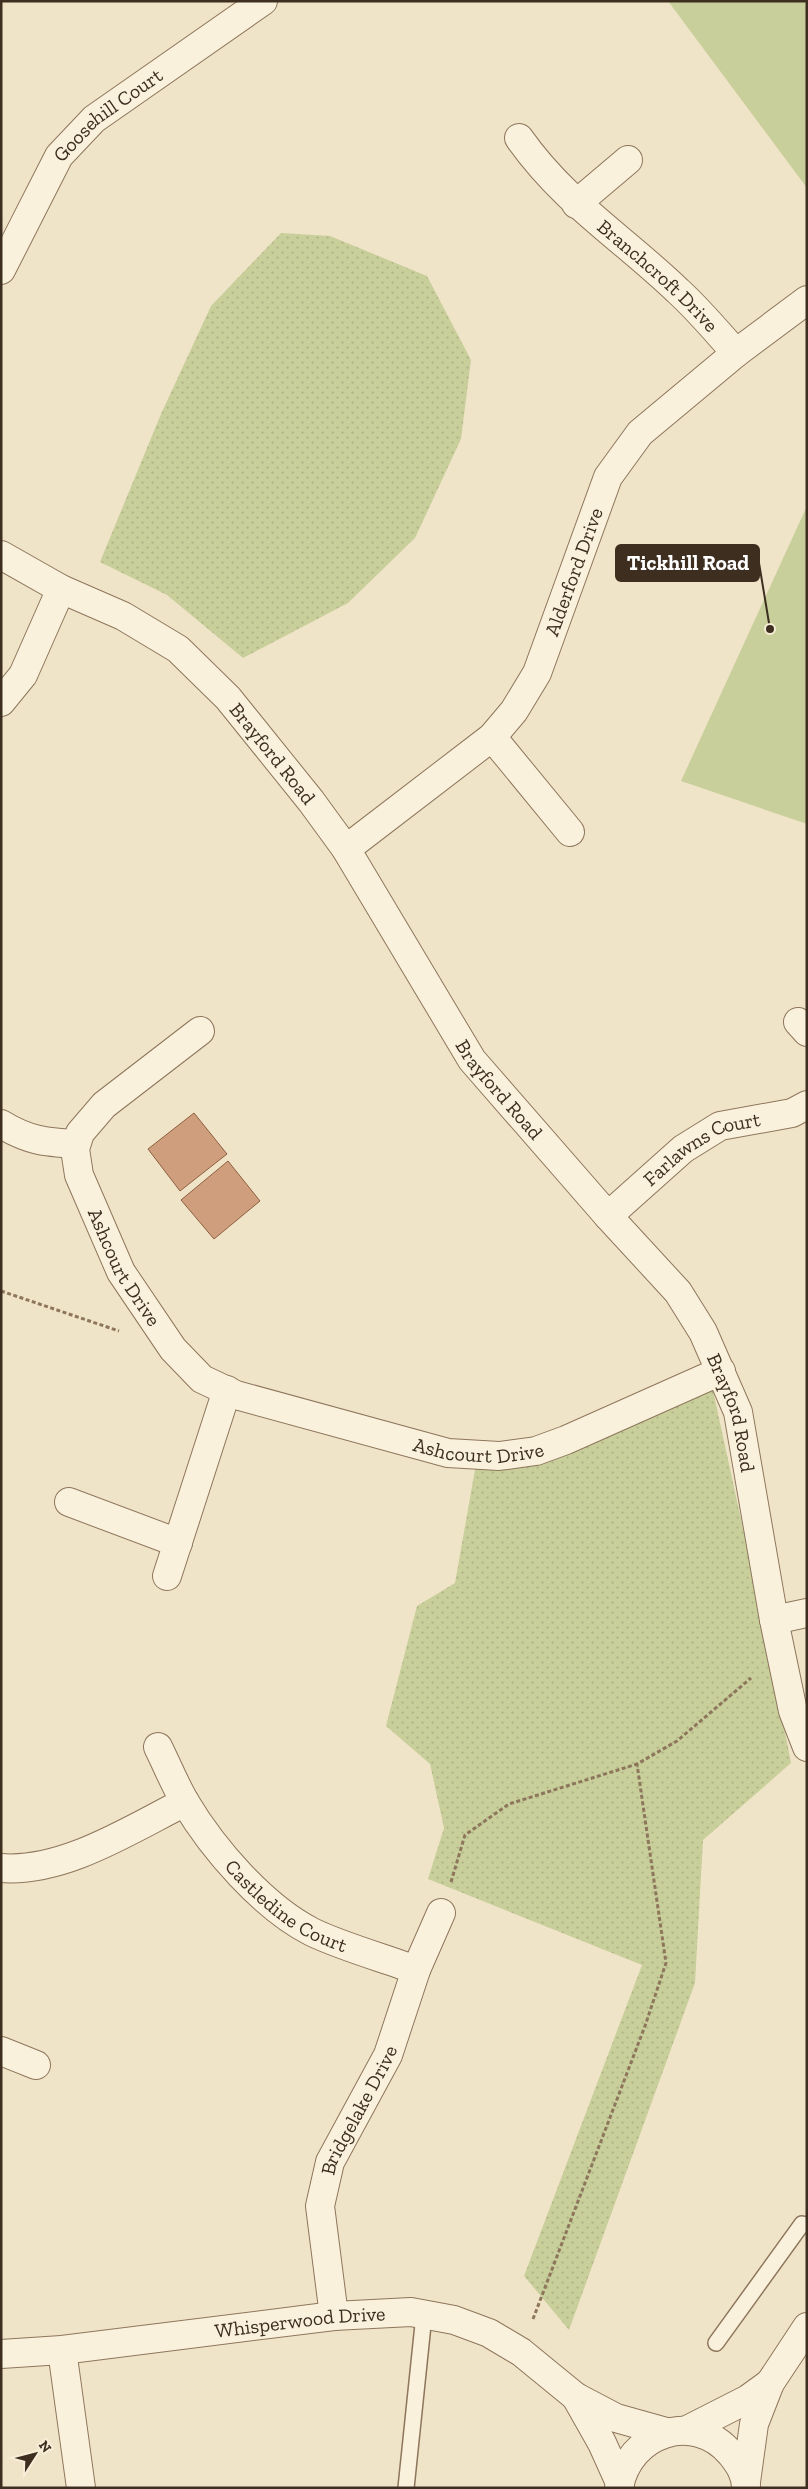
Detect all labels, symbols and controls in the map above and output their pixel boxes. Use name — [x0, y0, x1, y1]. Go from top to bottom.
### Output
street label: Goosehill Court — [48, 63, 167, 167]
street label: Branchcroft Drive — [592, 214, 723, 337]
street label: Alderford Drive — [539, 505, 608, 639]
callout: Tickhill Road — [616, 545, 759, 581]
text: Tickhill Road — [627, 550, 749, 575]
street label: Brayford Road — [225, 698, 321, 809]
street label: Brayford Road — [450, 1035, 548, 1144]
street label: Farlawns Court — [638, 1107, 763, 1191]
street label: Ashcourt Drive — [83, 1204, 166, 1331]
street label: Brayford Road — [702, 1350, 760, 1474]
street label: Ashcourt Drive — [411, 1432, 547, 1468]
street label: Castledine Court — [220, 1854, 351, 1957]
street label: Bridgelake Drive — [315, 2043, 402, 2177]
street label: Whisperwood Drive — [214, 2301, 386, 2343]
north arrow — [10, 2429, 60, 2479]
text: N — [35, 2437, 55, 2456]

